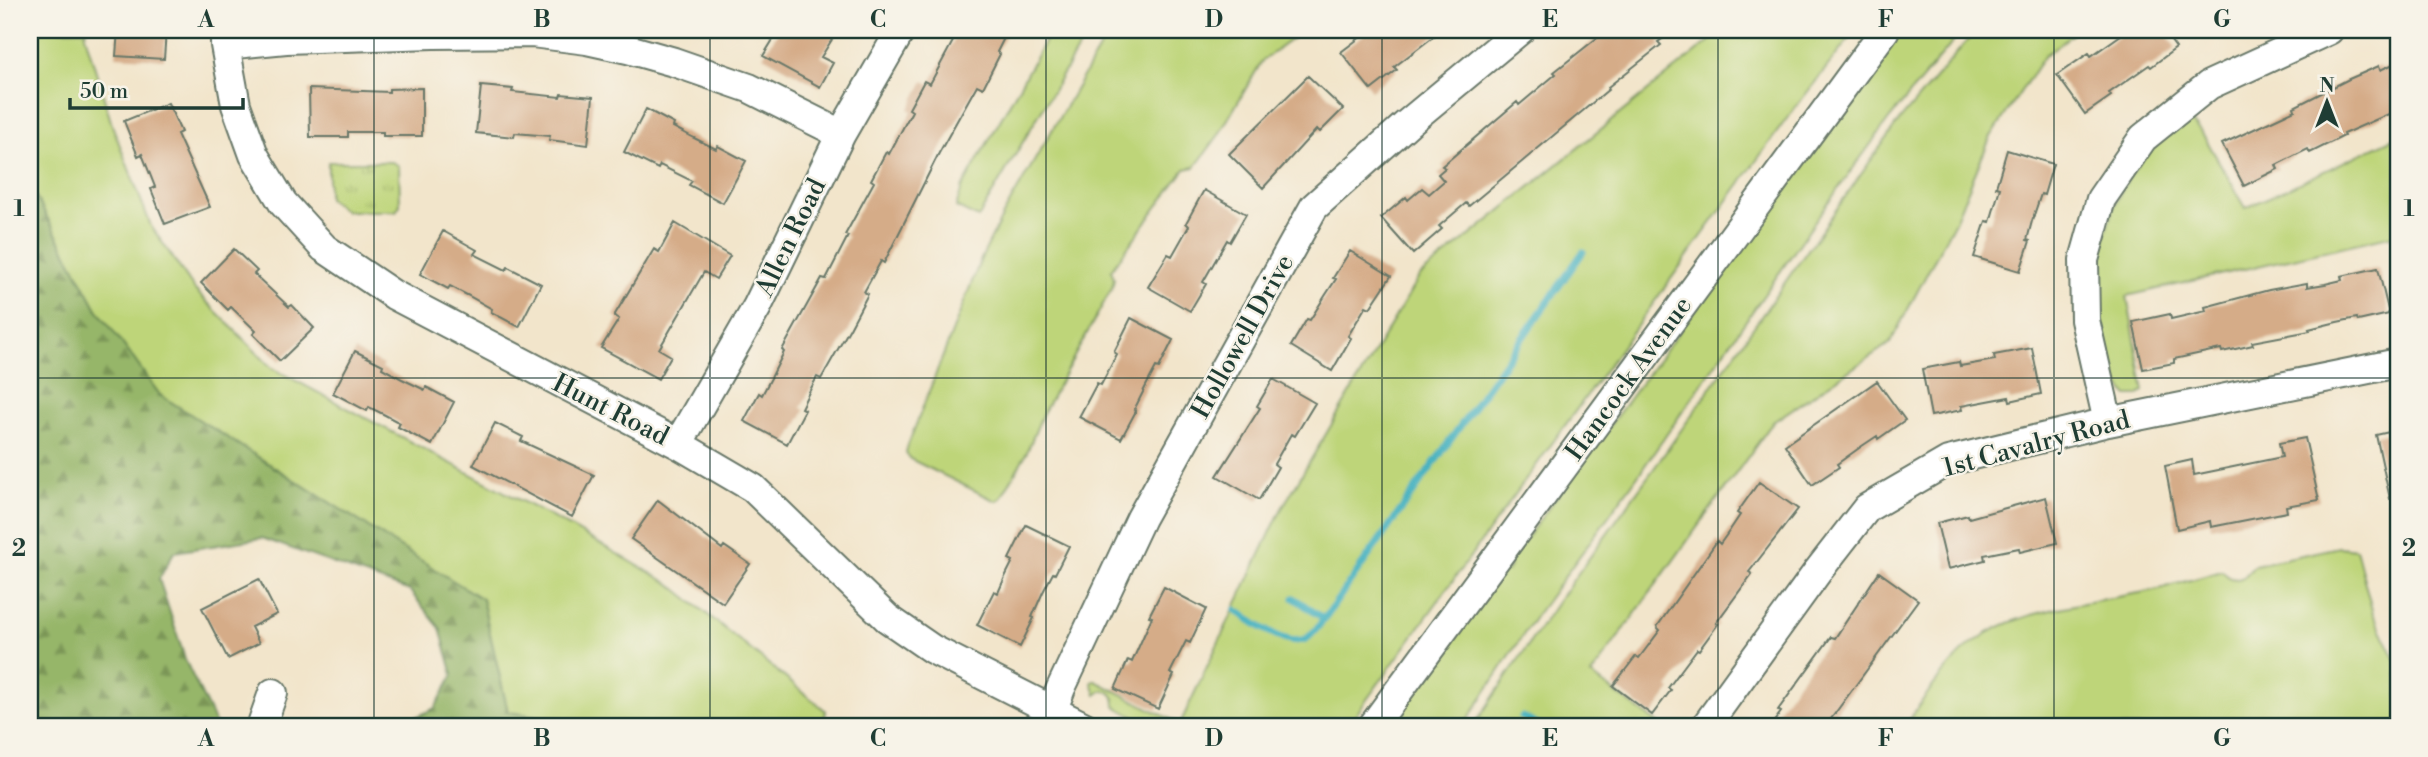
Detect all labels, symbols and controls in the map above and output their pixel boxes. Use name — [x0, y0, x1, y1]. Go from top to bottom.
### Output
text: A — [197, 6, 215, 34]
text: B — [533, 6, 551, 34]
text: C — [870, 6, 886, 34]
text: D — [1205, 6, 1223, 34]
text: E — [1542, 6, 1558, 34]
text: F — [1878, 6, 1894, 34]
text: G — [2213, 6, 2231, 34]
scale bar — [70, 66, 243, 110]
north arrow — [2292, 66, 2362, 136]
text: N — [2319, 74, 2335, 98]
text: 50 m — [80, 79, 128, 105]
street label: Allen Road — [748, 173, 833, 303]
text: 1 — [13, 195, 25, 223]
text: 1 — [2403, 195, 2415, 223]
street label: Hollowell Drive — [1185, 249, 1301, 424]
street label: Hancock Avenue — [1559, 290, 1699, 467]
street label: Hunt Road — [547, 367, 674, 453]
street label: 1st Cavalry Road — [1939, 404, 2134, 484]
text: 2 — [12, 535, 26, 563]
text: 2 — [2402, 535, 2416, 563]
text: A — [197, 725, 215, 753]
text: B — [533, 725, 551, 753]
text: C — [870, 725, 886, 753]
text: D — [1205, 725, 1223, 753]
text: E — [1542, 725, 1558, 753]
text: F — [1878, 725, 1894, 753]
text: G — [2213, 725, 2231, 753]

